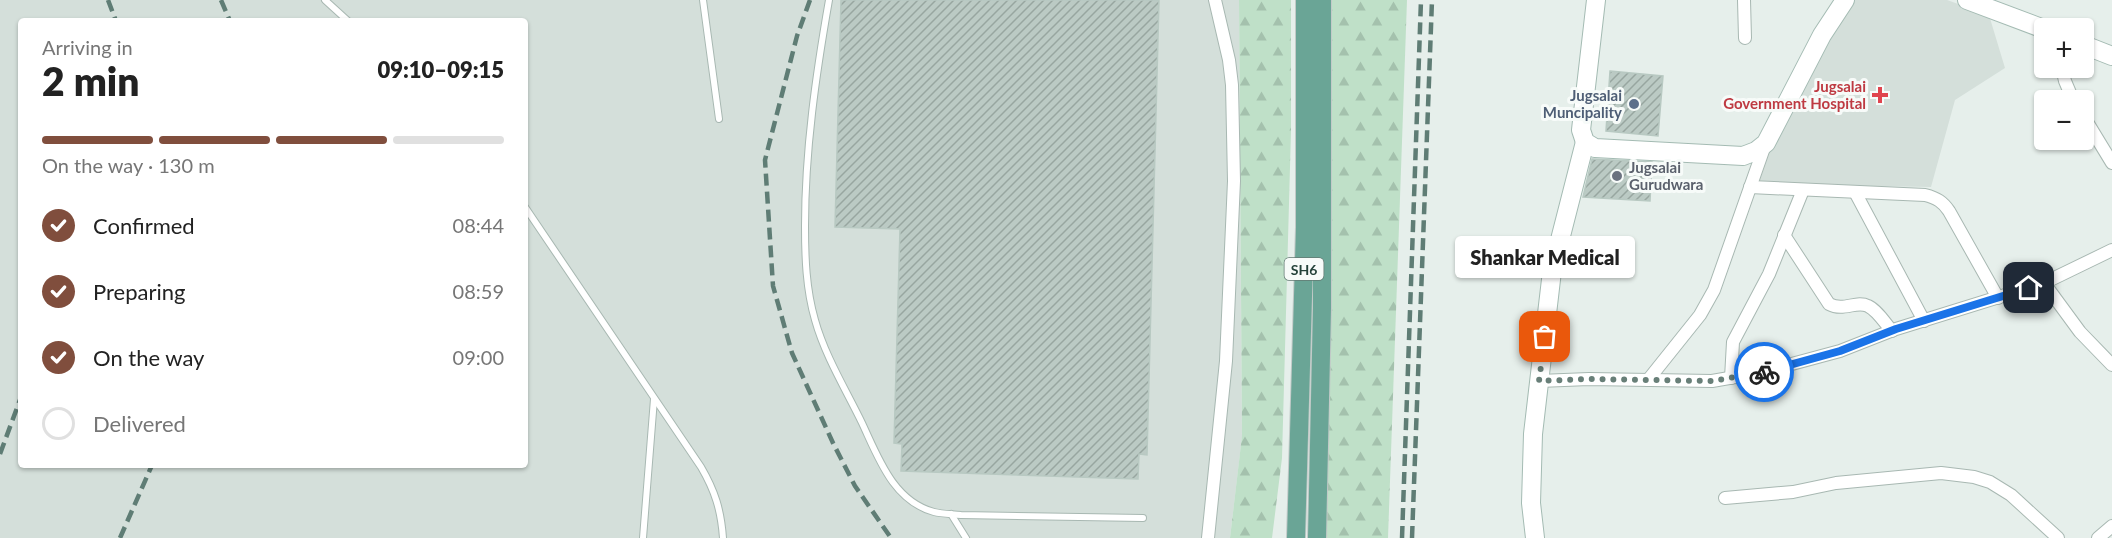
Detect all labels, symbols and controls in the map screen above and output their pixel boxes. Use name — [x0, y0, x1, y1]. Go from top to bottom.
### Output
map controls — [2034, 18, 2094, 150]
button: + — [2034, 18, 2094, 78]
text: Arriving in — [42, 35, 133, 59]
text: 09:10–09:15 — [378, 56, 504, 83]
text: 2 min — [42, 58, 139, 104]
place label: Jugsalai Government Hospital — [1723, 77, 1866, 112]
place label: Jugsalai Muncipality — [1543, 86, 1622, 121]
marker: Jugsalai Government Hospital — [1871, 86, 1889, 104]
button: − — [2034, 90, 2094, 150]
marker: Jugsalai Muncipality — [1627, 97, 1641, 111]
text: On the way · 130 m — [42, 153, 215, 177]
place label: Jugsalai Gurudwara — [1629, 158, 1703, 193]
marker: Jugsalai Gurudwara — [1610, 169, 1624, 183]
icon: check — [42, 209, 75, 242]
text: Confirmed — [93, 212, 195, 239]
text: 08:44 — [453, 213, 504, 237]
callout: Shankar Medical — [1455, 235, 1635, 277]
text: Shankar Medical — [1470, 245, 1620, 269]
road number: SH6 — [1284, 258, 1324, 280]
pin — [2003, 262, 2054, 313]
icon: home — [2012, 271, 2045, 304]
icon: check — [42, 275, 75, 308]
text: Preparing — [93, 278, 185, 305]
text: 08:59 — [453, 279, 504, 303]
pin — [1519, 311, 1570, 362]
icon: bag — [1528, 320, 1561, 353]
icon: check — [42, 341, 75, 374]
courier — [1734, 342, 1794, 402]
text: On the way — [93, 344, 204, 371]
text: 09:00 — [453, 345, 504, 369]
icon: bike — [1748, 356, 1781, 389]
text: Delivered — [93, 410, 186, 437]

